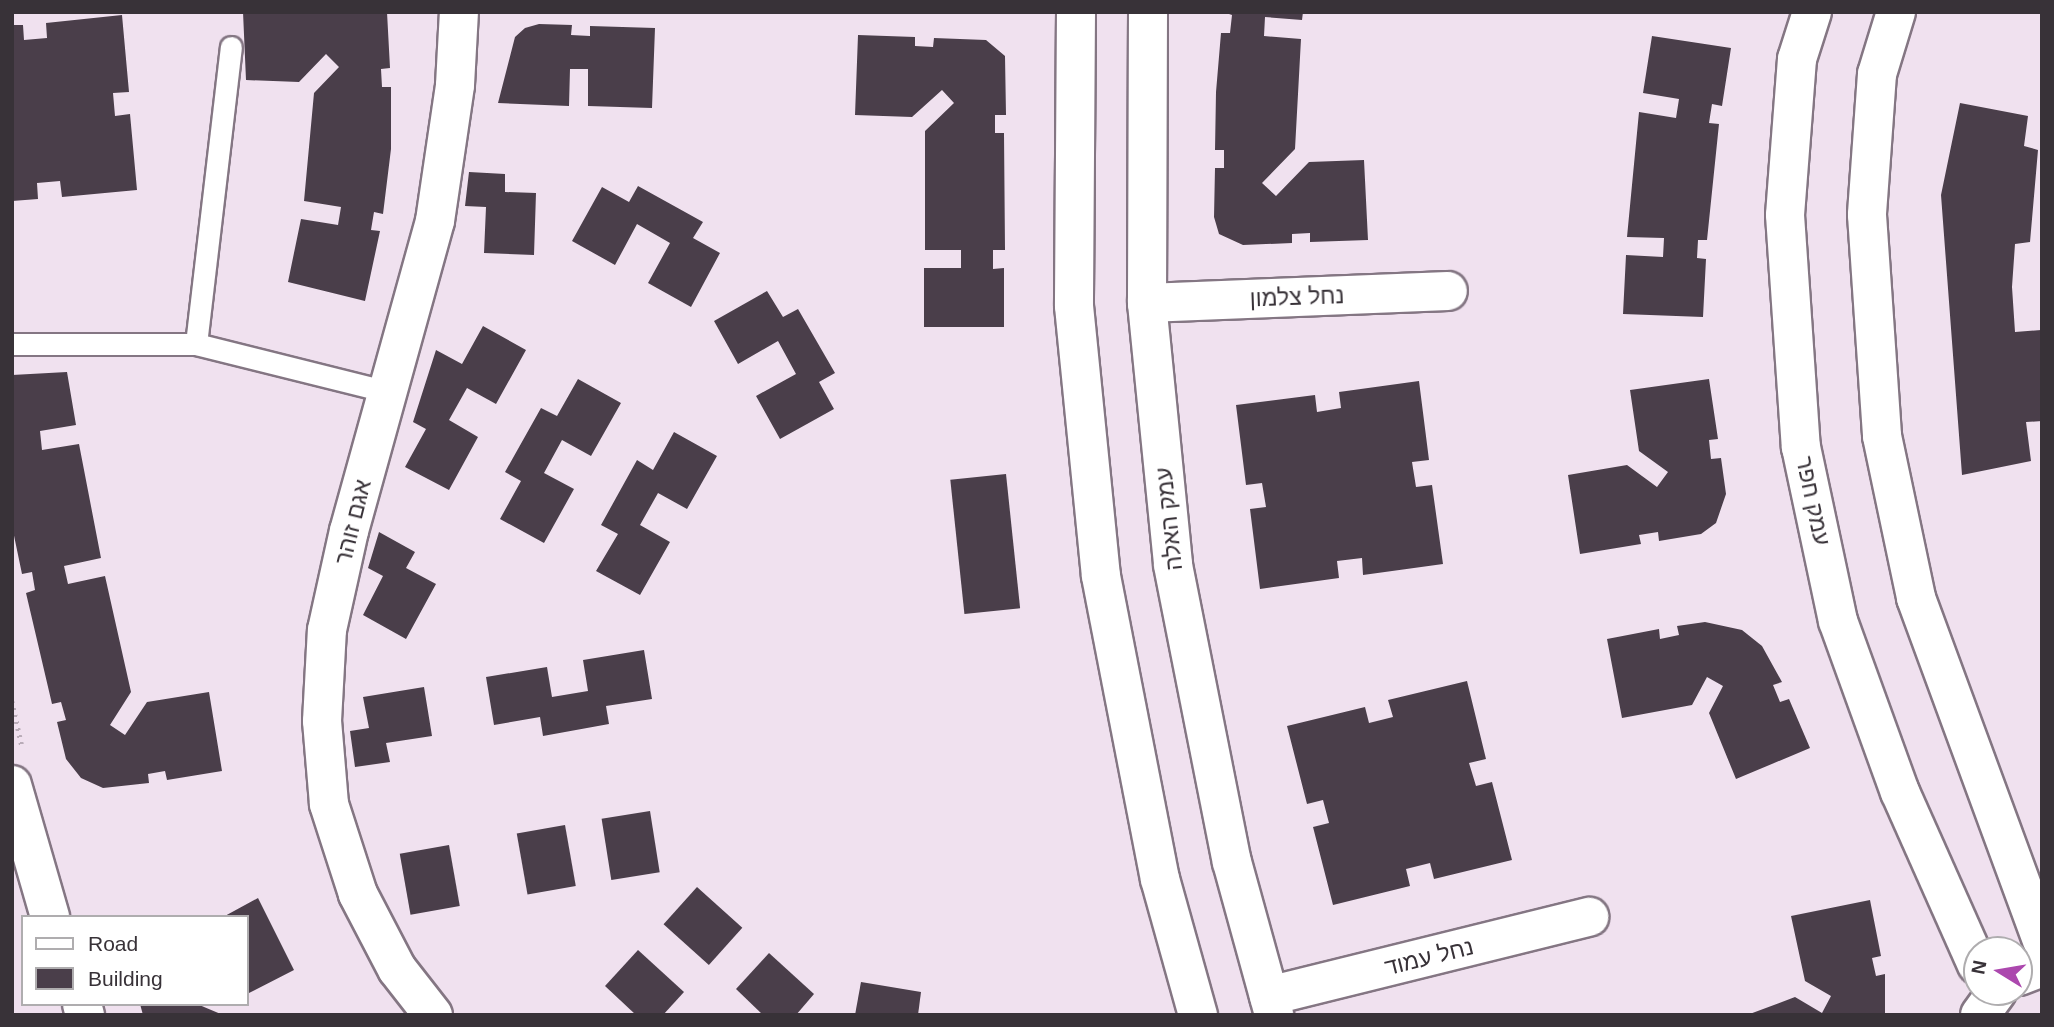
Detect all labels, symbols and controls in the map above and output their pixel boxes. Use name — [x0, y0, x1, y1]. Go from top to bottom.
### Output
street label: נחל צלמון — [1249, 282, 1345, 312]
street label: עמק חפר — [1790, 454, 1836, 548]
street label: עמק האלה — [1150, 466, 1188, 572]
street label: אגם זוהר — [329, 477, 377, 567]
legend — [21, 915, 248, 1006]
text: Road — [88, 932, 138, 955]
street label: נחל עמוד — [1382, 933, 1476, 981]
north arrow — [1963, 936, 2033, 1006]
text: N — [1967, 959, 1990, 976]
text: Building — [88, 967, 163, 990]

